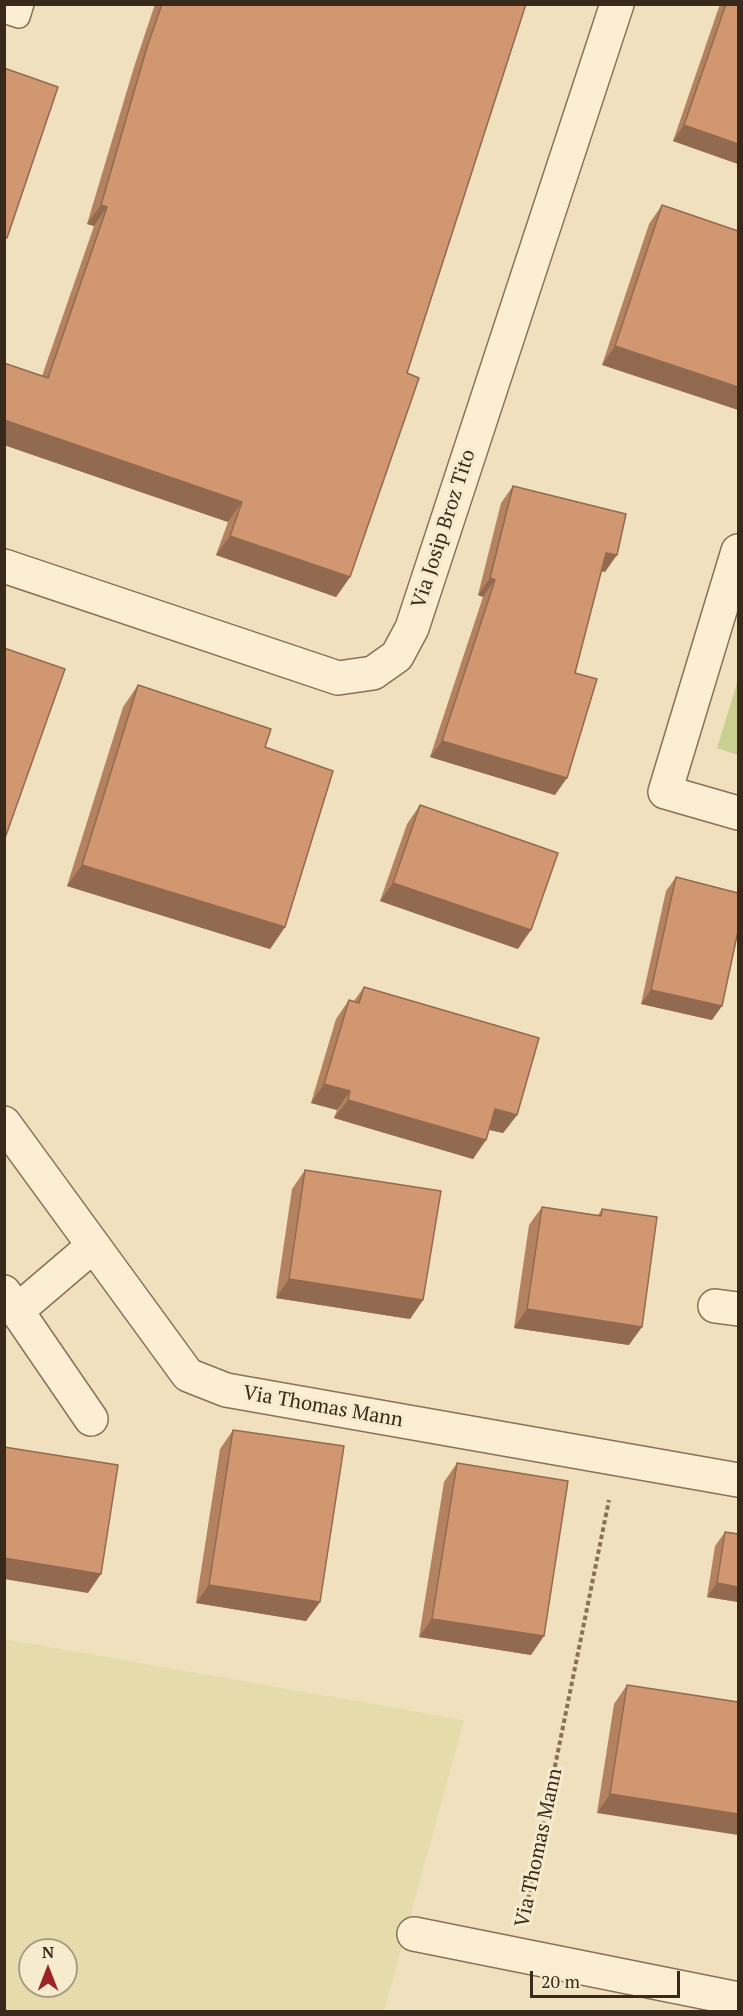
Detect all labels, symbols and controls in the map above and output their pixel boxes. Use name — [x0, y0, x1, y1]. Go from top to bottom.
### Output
street label: Via Josip Broz Tito — [407, 446, 481, 612]
street label: Via Thomas Mann — [241, 1381, 405, 1433]
street label: Via Thomas Mann — [510, 1766, 568, 1930]
north arrow — [18, 1938, 78, 1998]
text: N — [42, 1941, 54, 1963]
scale bar — [533, 1959, 683, 1997]
text: 20 m — [541, 1969, 580, 1993]

